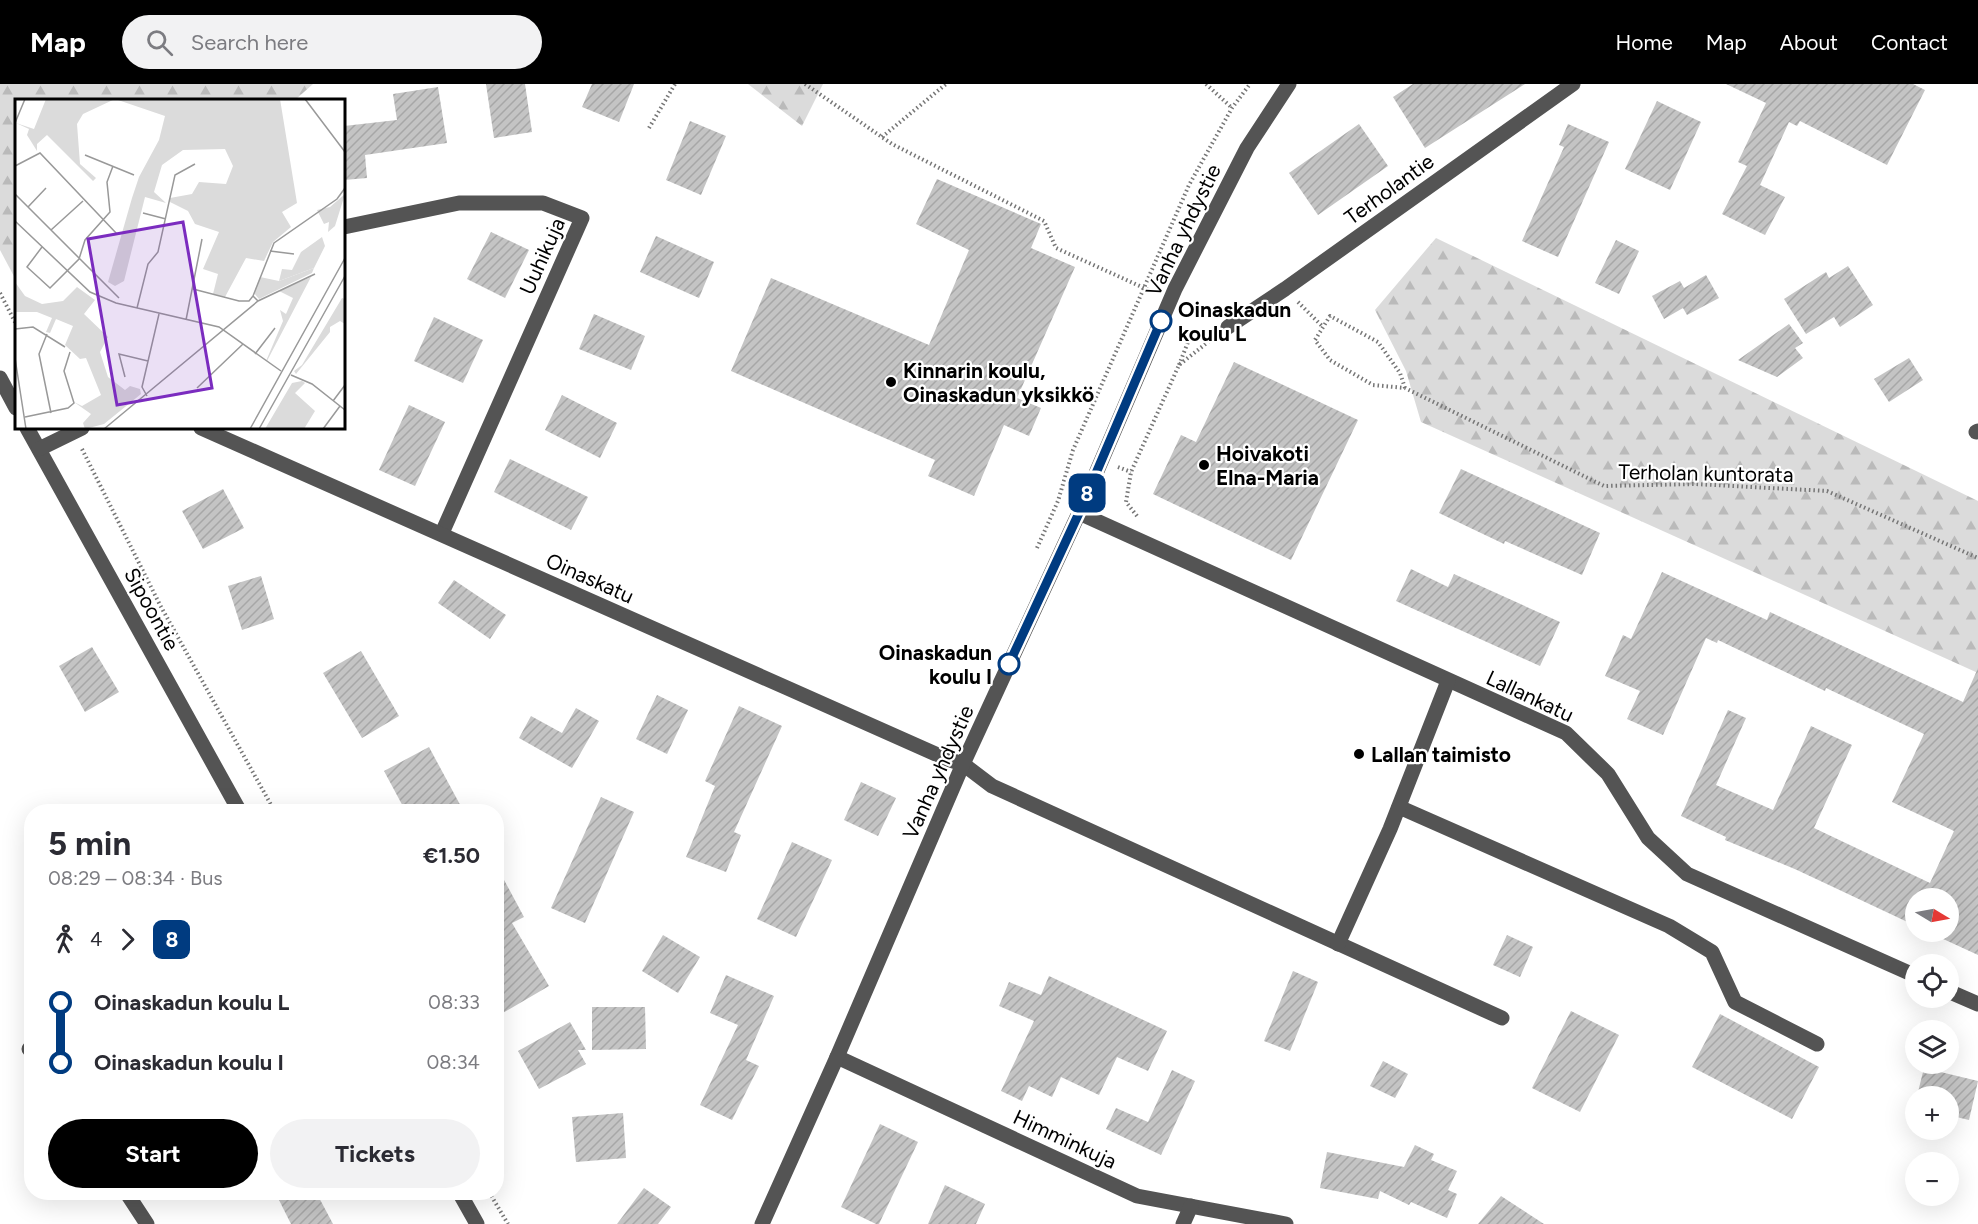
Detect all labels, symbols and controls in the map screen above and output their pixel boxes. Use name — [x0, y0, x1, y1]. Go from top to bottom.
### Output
search box — [122, 15, 542, 69]
text: Map — [30, 25, 86, 59]
icon: search — [143, 26, 176, 59]
text: Search here — [191, 29, 308, 56]
text: Home — [1616, 30, 1673, 55]
text: Map — [1706, 30, 1747, 55]
text: About — [1780, 30, 1838, 55]
text: Contact — [1871, 30, 1948, 55]
inset map — [15, 99, 345, 429]
street label: Terholantie — [1340, 148, 1438, 230]
street label: Vanha yhdystie — [1140, 160, 1226, 300]
street label: Uuhikuja — [514, 214, 570, 298]
place label: Oinaskadun koulu L — [1178, 297, 1291, 346]
marker: Oinaskadun koulu L — [1150, 310, 1172, 332]
place label: Kinnarin koulu, Oinaskadun yksikkö — [903, 358, 1094, 407]
marker: Kinnarin koulu, Oinaskadun yksikkö — [884, 375, 898, 389]
place label: Hoivakoti Elna-Maria — [1216, 441, 1319, 490]
marker: Hoivakoti Elna-Maria — [1197, 458, 1211, 472]
street label: Terholan kuntorata — [1618, 459, 1794, 487]
line badge: 8 — [1068, 474, 1106, 512]
text: 8 — [1081, 481, 1093, 506]
street label: Oinaskatu — [542, 548, 638, 608]
street label: Sipoontie — [119, 563, 185, 655]
place label: Oinaskadun koulu I — [879, 640, 992, 689]
marker: Oinaskadun koulu I — [998, 653, 1020, 675]
street label: Lallankatu — [1482, 665, 1578, 727]
street label: Vanha yhdystie — [897, 701, 979, 843]
place label: Lallan taimisto — [1371, 742, 1511, 767]
marker: Lallan taimisto — [1352, 747, 1366, 761]
text: 5 min — [48, 824, 131, 863]
text: €1.50 — [423, 842, 480, 869]
text: 08:29 – 08:34 · Bus — [48, 866, 223, 890]
north arrow — [1905, 888, 1959, 942]
map controls — [1905, 888, 1959, 1206]
icon: walk — [48, 923, 81, 956]
icon: forward — [111, 923, 144, 956]
text: 4 — [90, 927, 102, 951]
text: 8 — [165, 927, 178, 952]
button: locate — [1905, 954, 1959, 1008]
text: Oinaskadun koulu L — [94, 989, 289, 1016]
text: 08:33 — [428, 990, 480, 1014]
button: layers — [1905, 1020, 1959, 1074]
text: Oinaskadun koulu I — [94, 1049, 284, 1076]
text: 08:34 — [427, 1050, 480, 1074]
button: + — [1905, 1086, 1959, 1140]
street label: Himminkuja — [1009, 1104, 1121, 1174]
button: Start — [48, 1119, 258, 1188]
button: Tickets — [270, 1119, 480, 1188]
button: − — [1905, 1152, 1959, 1206]

